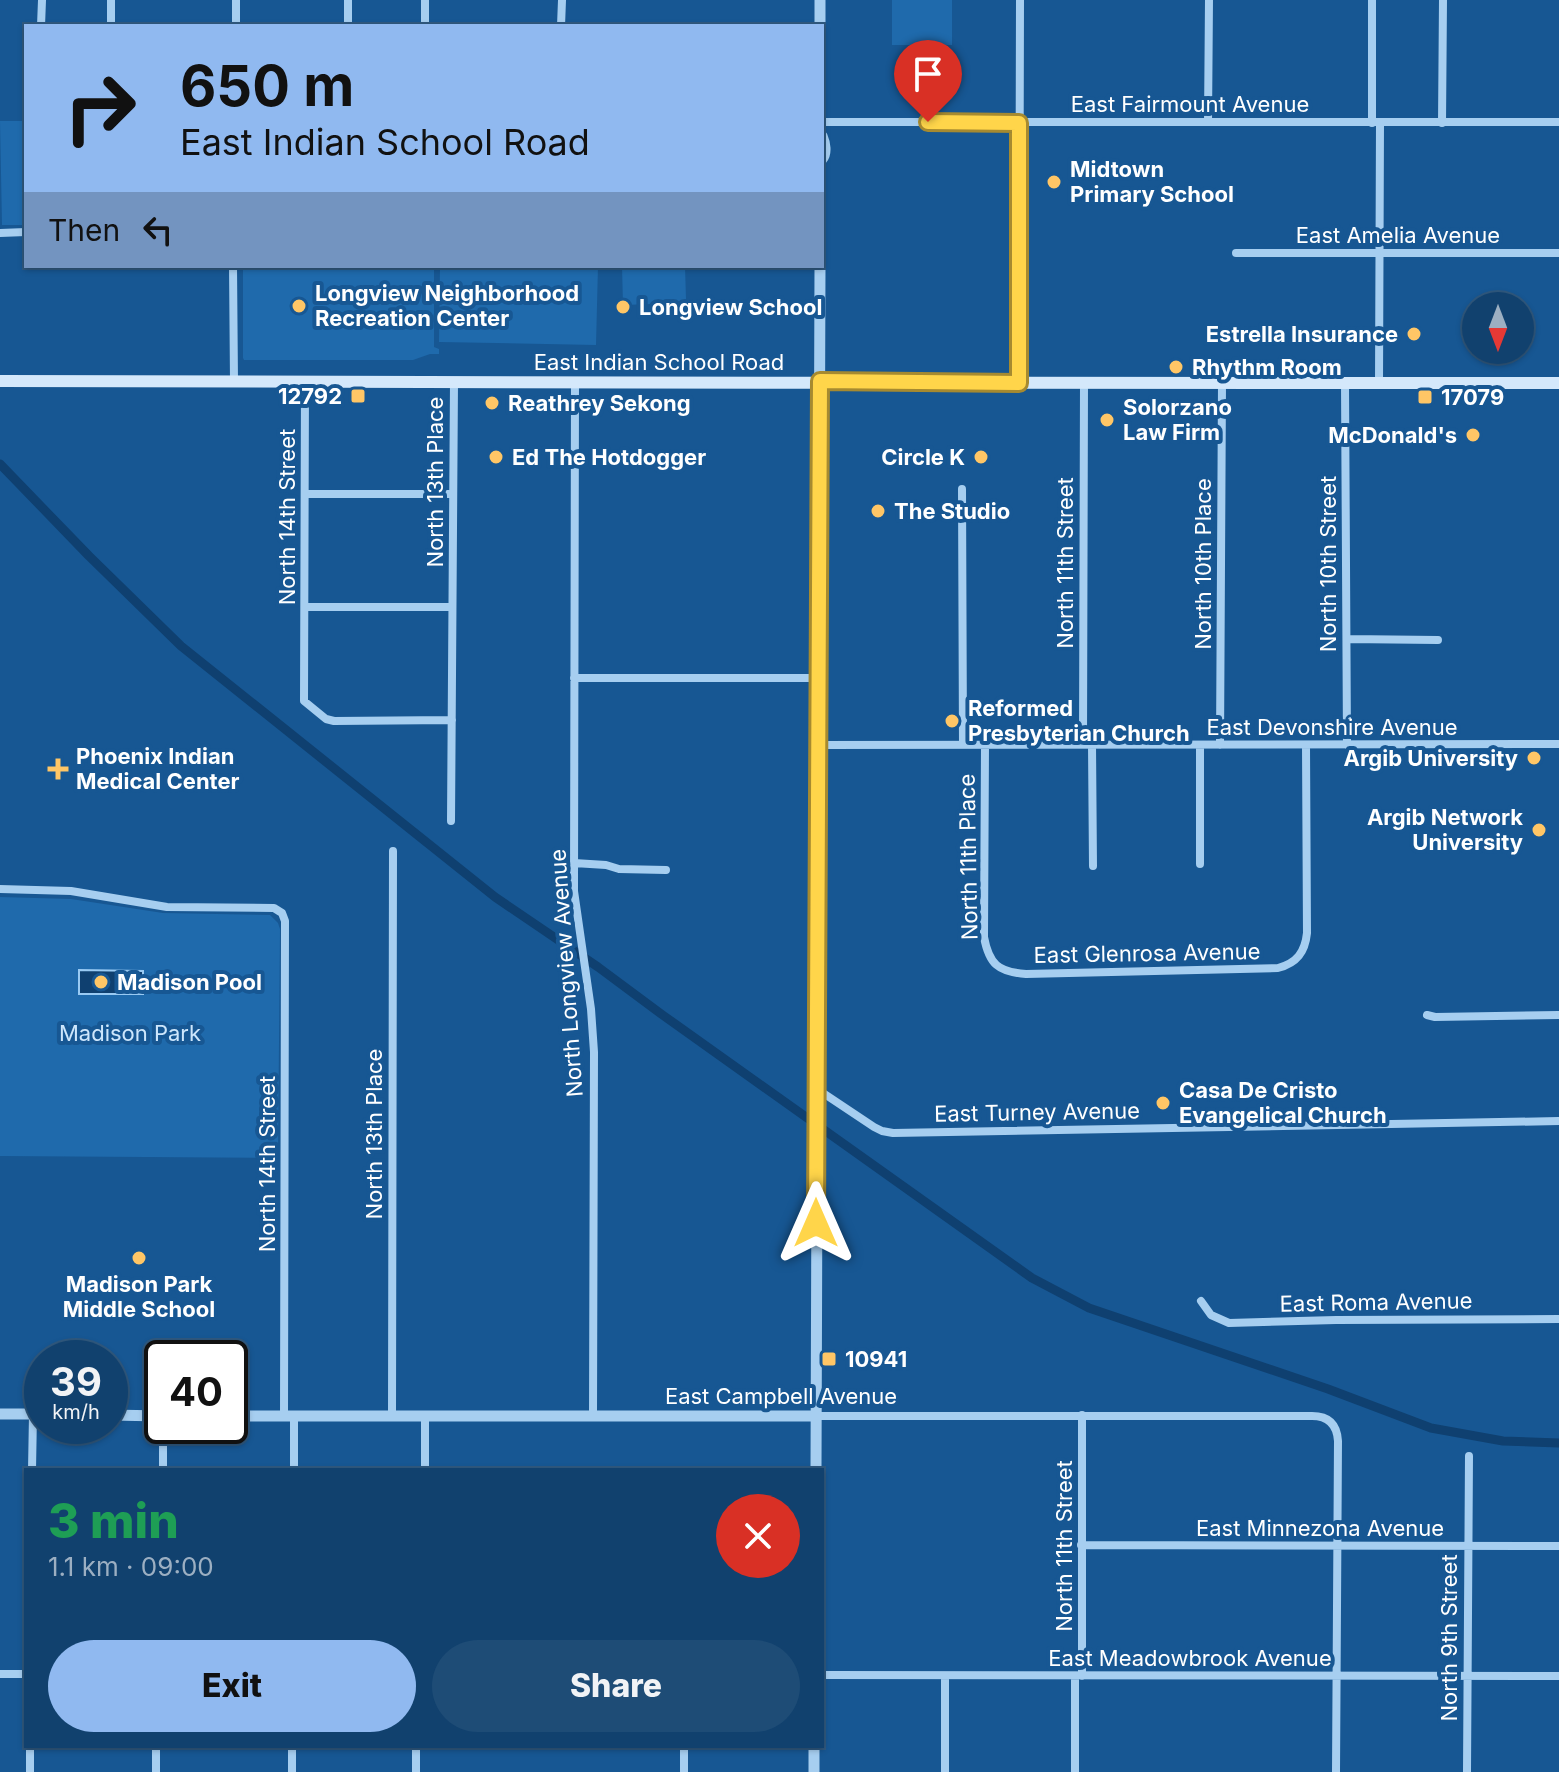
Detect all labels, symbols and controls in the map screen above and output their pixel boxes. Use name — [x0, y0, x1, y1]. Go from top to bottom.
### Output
pin — [894, 40, 962, 122]
text: 650 m — [180, 52, 354, 120]
icon: arrive — [906, 52, 950, 96]
icon: right — [48, 56, 152, 160]
street label: East Fairmount Avenue — [1071, 91, 1309, 117]
text: East Indian School Road — [180, 120, 590, 164]
place label: Midtown Primary School — [1070, 156, 1234, 207]
marker: Midtown Primary School — [1045, 173, 1063, 191]
icon: left — [136, 208, 180, 252]
text: Then — [48, 212, 120, 248]
street label: East Amelia Avenue — [1296, 222, 1500, 248]
place label: Longview Neighborhood Recreation Center — [315, 280, 579, 331]
north arrow — [1462, 292, 1534, 364]
map controls — [1462, 292, 1534, 364]
place label: Longview School — [639, 294, 822, 320]
marker: Longview Neighborhood Recreation Center — [290, 297, 308, 315]
marker: Longview School — [614, 298, 632, 316]
place label: Estrella Insurance — [1206, 321, 1398, 347]
marker: Estrella Insurance — [1405, 325, 1423, 343]
street label: East Indian School Road — [534, 349, 784, 375]
place label: Rhythm Room — [1192, 354, 1342, 380]
marker: Rhythm Room — [1167, 358, 1185, 376]
place label: 12792 — [278, 383, 342, 409]
place label: 17079 — [1441, 384, 1504, 410]
marker: 12792 — [349, 387, 367, 405]
marker: 17079 — [1416, 388, 1434, 406]
place label: Reathrey Sekong — [508, 390, 691, 416]
marker: Reathrey Sekong — [483, 394, 501, 412]
place label: Solorzano Law Firm — [1123, 394, 1232, 445]
street label: North 13th Place — [422, 397, 448, 567]
marker: Solorzano Law Firm — [1098, 411, 1116, 429]
place label: McDonald's — [1328, 422, 1457, 448]
marker: McDonald's — [1464, 426, 1482, 444]
street label: North 14th Street — [274, 429, 300, 605]
place label: Ed The Hotdogger — [512, 444, 706, 470]
place label: Circle K — [881, 444, 965, 470]
marker: Ed The Hotdogger — [487, 448, 505, 466]
marker: Circle K — [972, 448, 990, 466]
street label: North 10th Street — [1315, 476, 1341, 652]
street label: North 11th Street — [1052, 477, 1078, 649]
street label: North 10th Place — [1190, 478, 1216, 650]
place label: The Studio — [894, 498, 1010, 524]
marker: The Studio — [869, 502, 887, 520]
place label: Reformed Presbyterian Church — [968, 695, 1190, 746]
marker: Reformed Presbyterian Church — [943, 712, 961, 730]
street label: East Devonshire Avenue — [1206, 714, 1458, 740]
place label: Phoenix Indian Medical Center — [76, 743, 240, 794]
place label: Argib University — [1344, 745, 1518, 771]
marker: Argib University — [1525, 749, 1543, 767]
marker: Phoenix Indian Medical Center — [47, 758, 69, 780]
street label: North 11th Place — [954, 774, 982, 940]
place label: Argib Network University — [1367, 804, 1523, 855]
marker: Argib Network University — [1530, 821, 1548, 839]
street label: North Longview Avenue — [544, 848, 588, 1098]
street label: East Glenrosa Avenue — [1033, 938, 1261, 968]
place label: Madison Pool — [117, 969, 262, 995]
marker: Madison Pool — [92, 973, 110, 991]
park label: Madison Park — [59, 1020, 201, 1046]
street label: North 13th Place — [361, 1049, 387, 1219]
street label: North 14th Street — [254, 1076, 280, 1252]
place label: Casa De Cristo Evangelical Church — [1179, 1077, 1387, 1128]
marker: Casa De Cristo Evangelical Church — [1154, 1094, 1172, 1112]
street label: East Turney Avenue — [934, 1097, 1140, 1127]
position arrow — [774, 1181, 858, 1265]
marker: Madison Park Middle School — [130, 1249, 148, 1267]
place label: Madison Park Middle School — [63, 1271, 215, 1322]
street label: East Roma Avenue — [1279, 1287, 1473, 1317]
speed limit sign: 40 — [144, 1340, 248, 1444]
place label: 10941 — [845, 1346, 907, 1372]
marker: 10941 — [820, 1350, 838, 1368]
text: 39 — [50, 1357, 102, 1406]
street label: East Campbell Avenue — [665, 1383, 897, 1409]
text: km/h — [52, 1400, 100, 1424]
street label: North 11th Street — [1051, 1460, 1077, 1632]
text: 3 min — [48, 1491, 179, 1550]
button: close — [716, 1494, 800, 1578]
street label: East Minnezona Avenue — [1196, 1515, 1444, 1541]
text: 1.1 km · 09:00 — [48, 1551, 214, 1582]
street label: North 9th Street — [1436, 1554, 1462, 1722]
button: Exit — [48, 1640, 416, 1732]
button: Share — [432, 1640, 800, 1732]
street label: East Meadowbrook Avenue — [1048, 1645, 1332, 1671]

